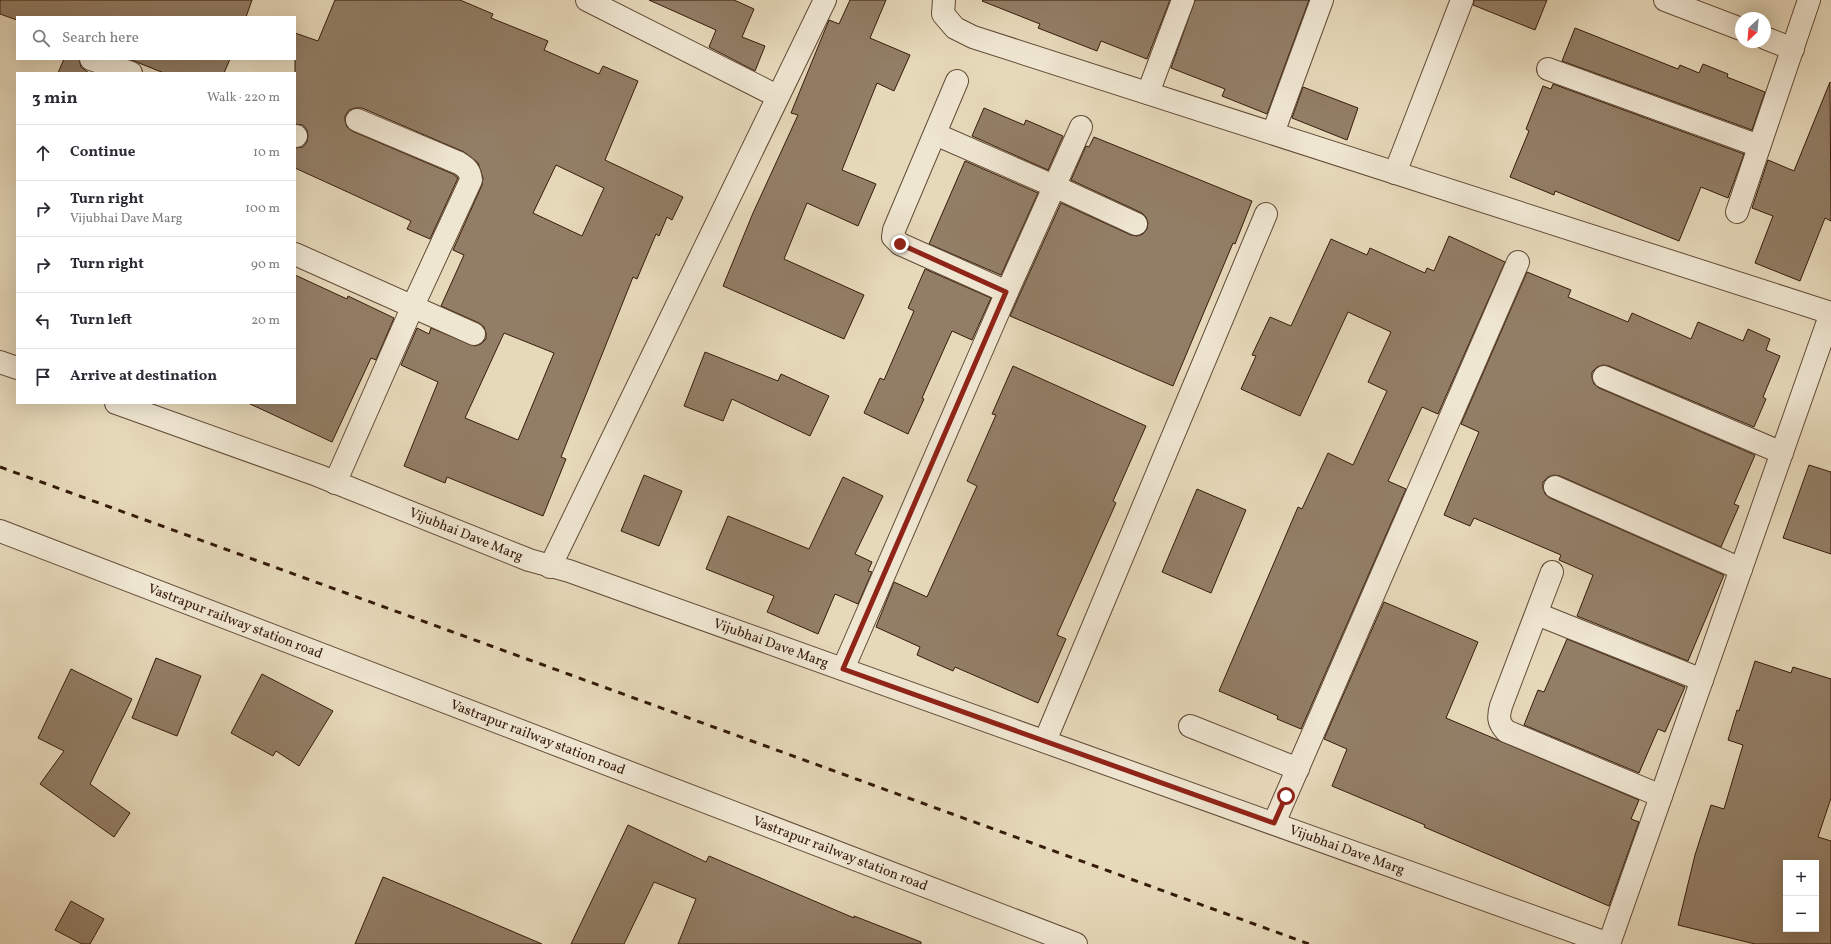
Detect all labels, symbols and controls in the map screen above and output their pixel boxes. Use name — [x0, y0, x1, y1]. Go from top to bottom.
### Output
north arrow — [1735, 12, 1771, 48]
search box — [16, 16, 296, 60]
icon: search — [30, 27, 52, 49]
text: Search here — [62, 28, 139, 49]
text: 3 min — [32, 87, 78, 110]
text: Walk · 220 m — [207, 89, 280, 107]
icon: ahead — [32, 142, 54, 164]
text: Continue — [70, 142, 135, 163]
text: 10 m — [253, 144, 280, 162]
text: Turn right — [70, 189, 144, 210]
icon: right — [32, 198, 54, 220]
text: 100 m — [245, 200, 280, 218]
text: Vijubhai Dave Marg — [70, 210, 183, 228]
route end — [891, 235, 909, 253]
icon: right — [32, 254, 54, 276]
text: Turn right — [70, 254, 144, 275]
text: 90 m — [251, 256, 280, 274]
icon: left — [32, 310, 54, 332]
text: Turn left — [70, 310, 132, 331]
text: 20 m — [251, 312, 280, 330]
icon: arrive — [32, 366, 54, 388]
text: Arrive at destination — [70, 366, 217, 387]
street label: Vijubhai Dave Marg — [406, 503, 526, 566]
street label: Vastrapur railway station road — [145, 579, 326, 664]
street label: Vijubhai Dave Marg — [711, 614, 831, 673]
street label: Vastrapur railway station road — [447, 695, 628, 780]
route start — [1277, 787, 1295, 805]
street label: Vastrapur railway station road — [750, 811, 931, 896]
street label: Vijubhai Dave Marg — [1287, 821, 1407, 879]
map controls — [1783, 860, 1819, 932]
button: + — [1783, 860, 1819, 896]
button: − — [1783, 896, 1819, 932]

